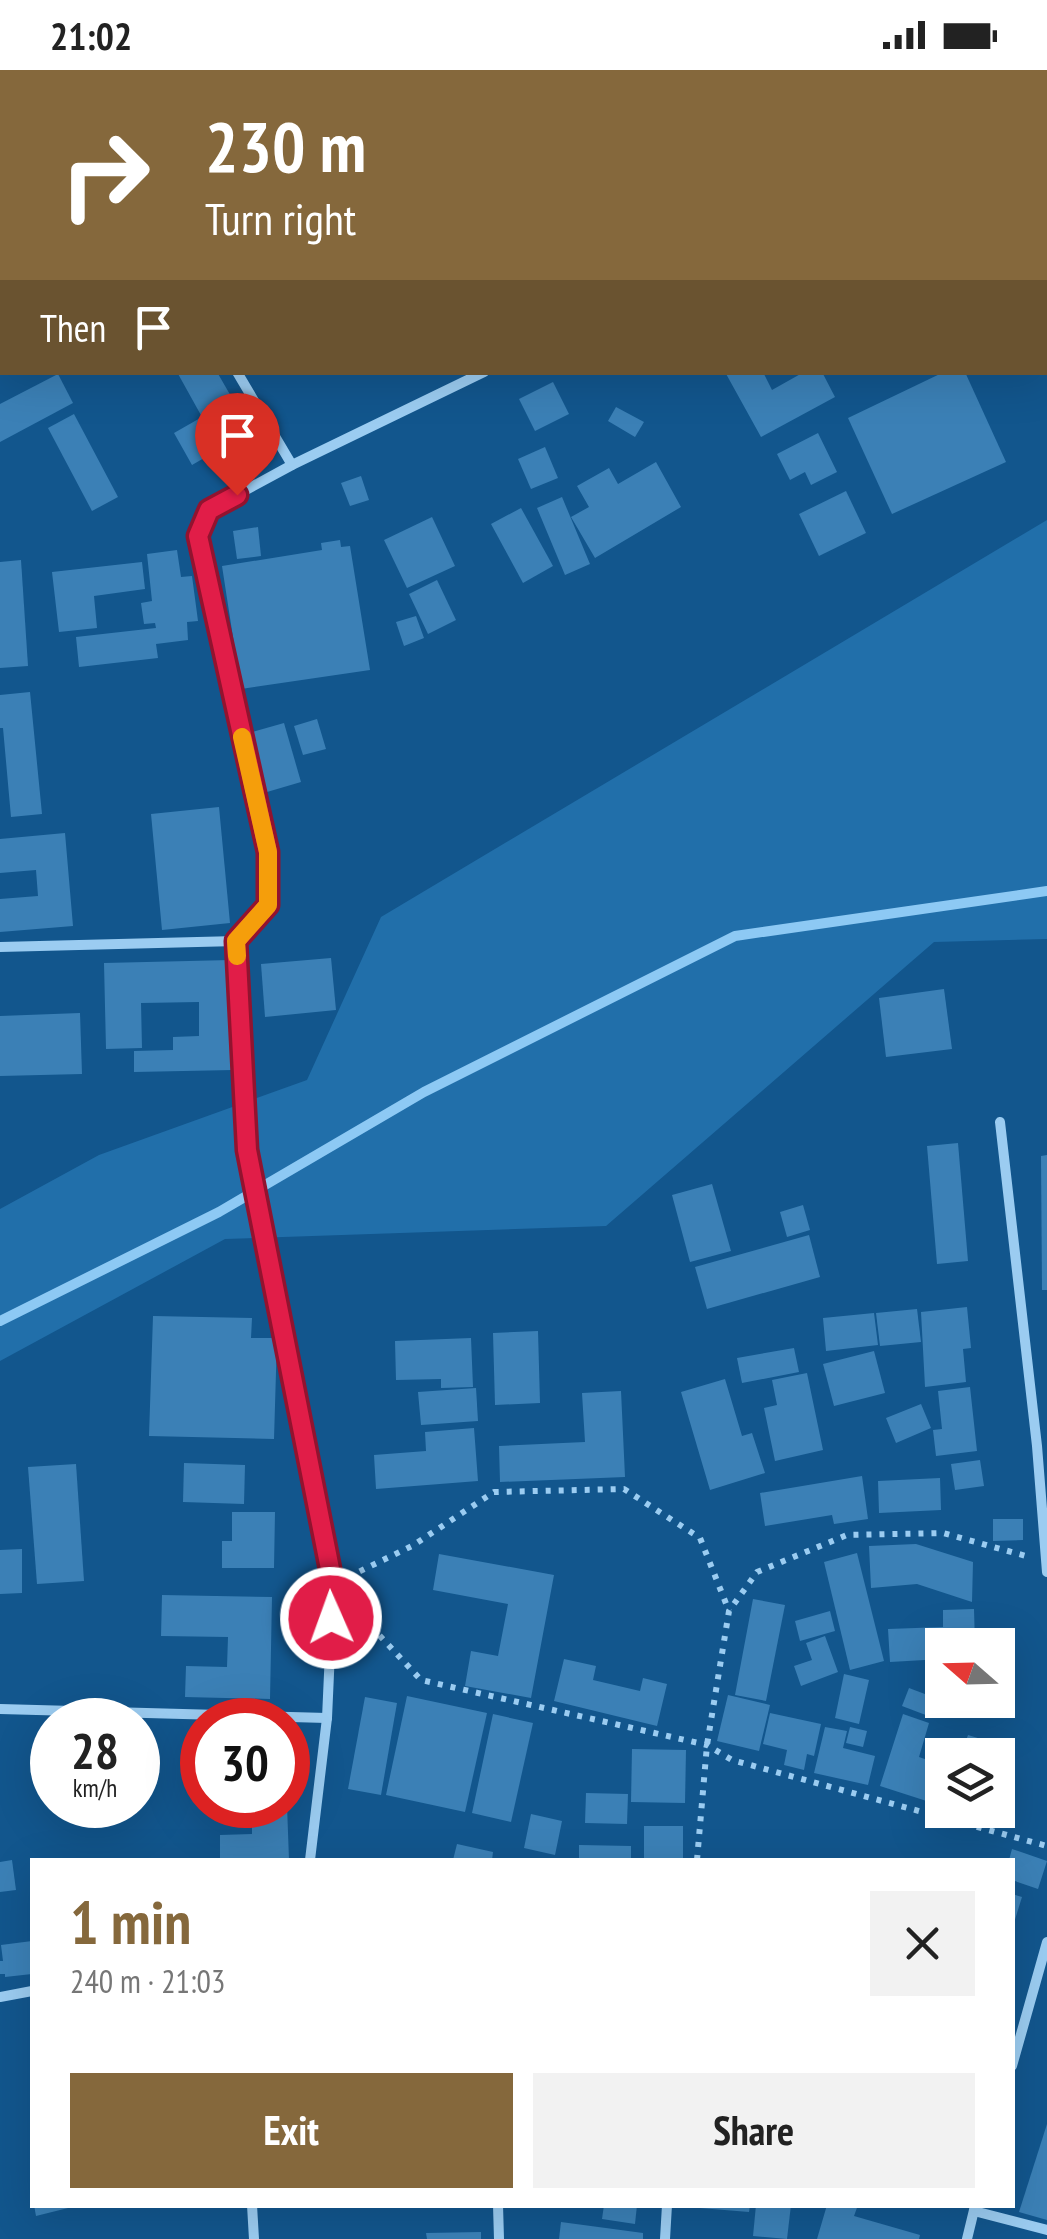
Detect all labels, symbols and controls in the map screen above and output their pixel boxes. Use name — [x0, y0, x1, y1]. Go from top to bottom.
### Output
text: 21:02 — [50, 11, 132, 60]
text: 230 m — [205, 101, 366, 191]
icon: right — [40, 110, 170, 240]
text: Turn right — [205, 189, 356, 247]
icon: arrive — [126, 300, 181, 355]
text: Then — [40, 303, 106, 352]
pin — [195, 393, 280, 496]
icon: arrive — [210, 408, 265, 463]
position arrow — [279, 1566, 383, 1670]
north arrow — [925, 1628, 1015, 1718]
map controls — [925, 1628, 1015, 1828]
speed limit sign: 30 — [180, 1698, 310, 1828]
text: 28 — [71, 1718, 119, 1783]
button: layers — [925, 1738, 1015, 1828]
text: km/h — [73, 1772, 117, 1804]
text: 1 min — [70, 1883, 191, 1961]
button: close — [870, 1891, 975, 1996]
text: 240 m · 21:03 — [70, 1960, 225, 2002]
button: Exit — [70, 2073, 513, 2188]
button: Share — [533, 2073, 975, 2188]

